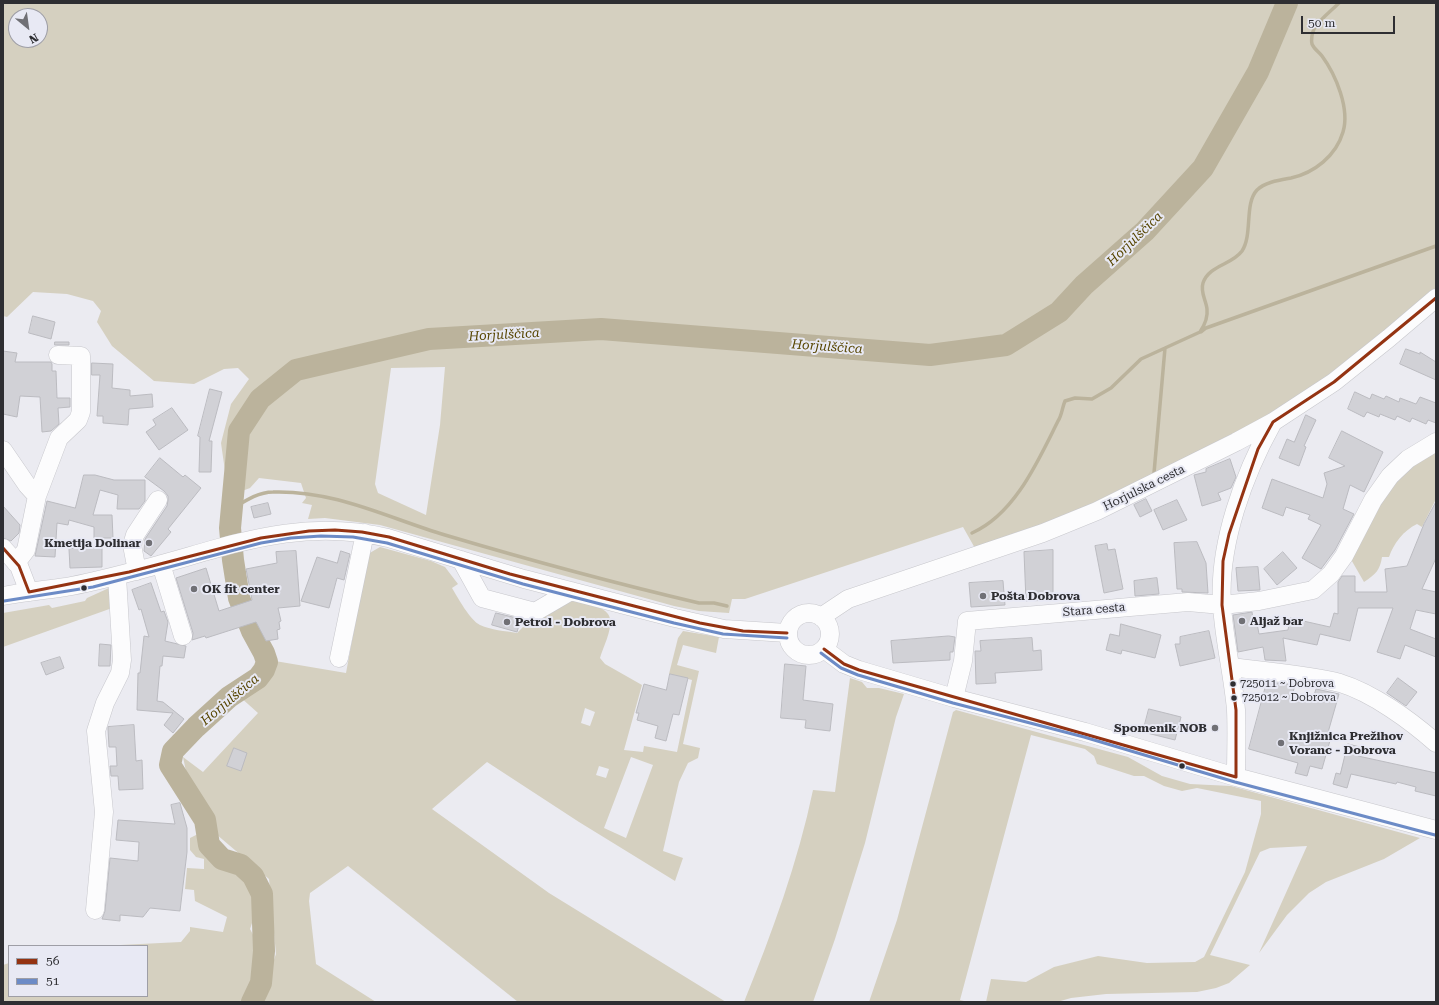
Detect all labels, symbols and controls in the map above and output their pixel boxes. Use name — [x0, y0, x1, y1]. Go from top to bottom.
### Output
north arrow — [8, 8, 48, 48]
scale bar — [1303, 8, 1397, 34]
text: 50 m — [1308, 16, 1335, 30]
text: N — [27, 30, 40, 46]
water label: Horjulščica — [1104, 209, 1166, 269]
water label: Horjulščica — [468, 325, 540, 345]
water label: Horjulščica — [791, 337, 863, 357]
street label: Horjulska cesta — [1101, 462, 1187, 514]
place label: Kmetija Dolinar — [44, 536, 141, 550]
marker: Kmetija Dolinar — [144, 538, 154, 548]
place label: OK fit center — [202, 582, 280, 596]
unlabelled marker — [79, 583, 89, 593]
marker: OK fit center — [189, 584, 199, 594]
place label: Pošta Dobrova — [991, 589, 1080, 603]
marker: Pošta Dobrova — [978, 591, 988, 601]
street label: Stara cesta — [1062, 600, 1126, 620]
place label: Aljaž bar — [1250, 614, 1303, 628]
place label: Petrol - Dobrova — [515, 615, 616, 629]
marker: Aljaž bar — [1237, 616, 1247, 626]
marker: Petrol - Dobrova — [502, 617, 512, 627]
water label: Horjulščica — [198, 671, 262, 729]
place label: 725011 ~ Dobrova — [1240, 677, 1334, 691]
marker: 725011 ~ Dobrova — [1228, 679, 1238, 689]
place label: 725012 ~ Dobrova — [1242, 691, 1336, 705]
marker: 725012 ~ Dobrova — [1229, 693, 1239, 703]
place label: Spomenik NOB — [1114, 721, 1207, 735]
marker: Spomenik NOB — [1210, 723, 1220, 733]
place label: Knjižnica Prežihov Voranc - Dobrova — [1289, 729, 1403, 757]
marker: Knjižnica Prežihov Voranc - Dobrova — [1276, 738, 1286, 748]
unlabelled marker — [1177, 761, 1187, 771]
legend — [8, 945, 148, 997]
text: 56 — [46, 954, 59, 968]
text: 51 — [46, 974, 59, 988]

